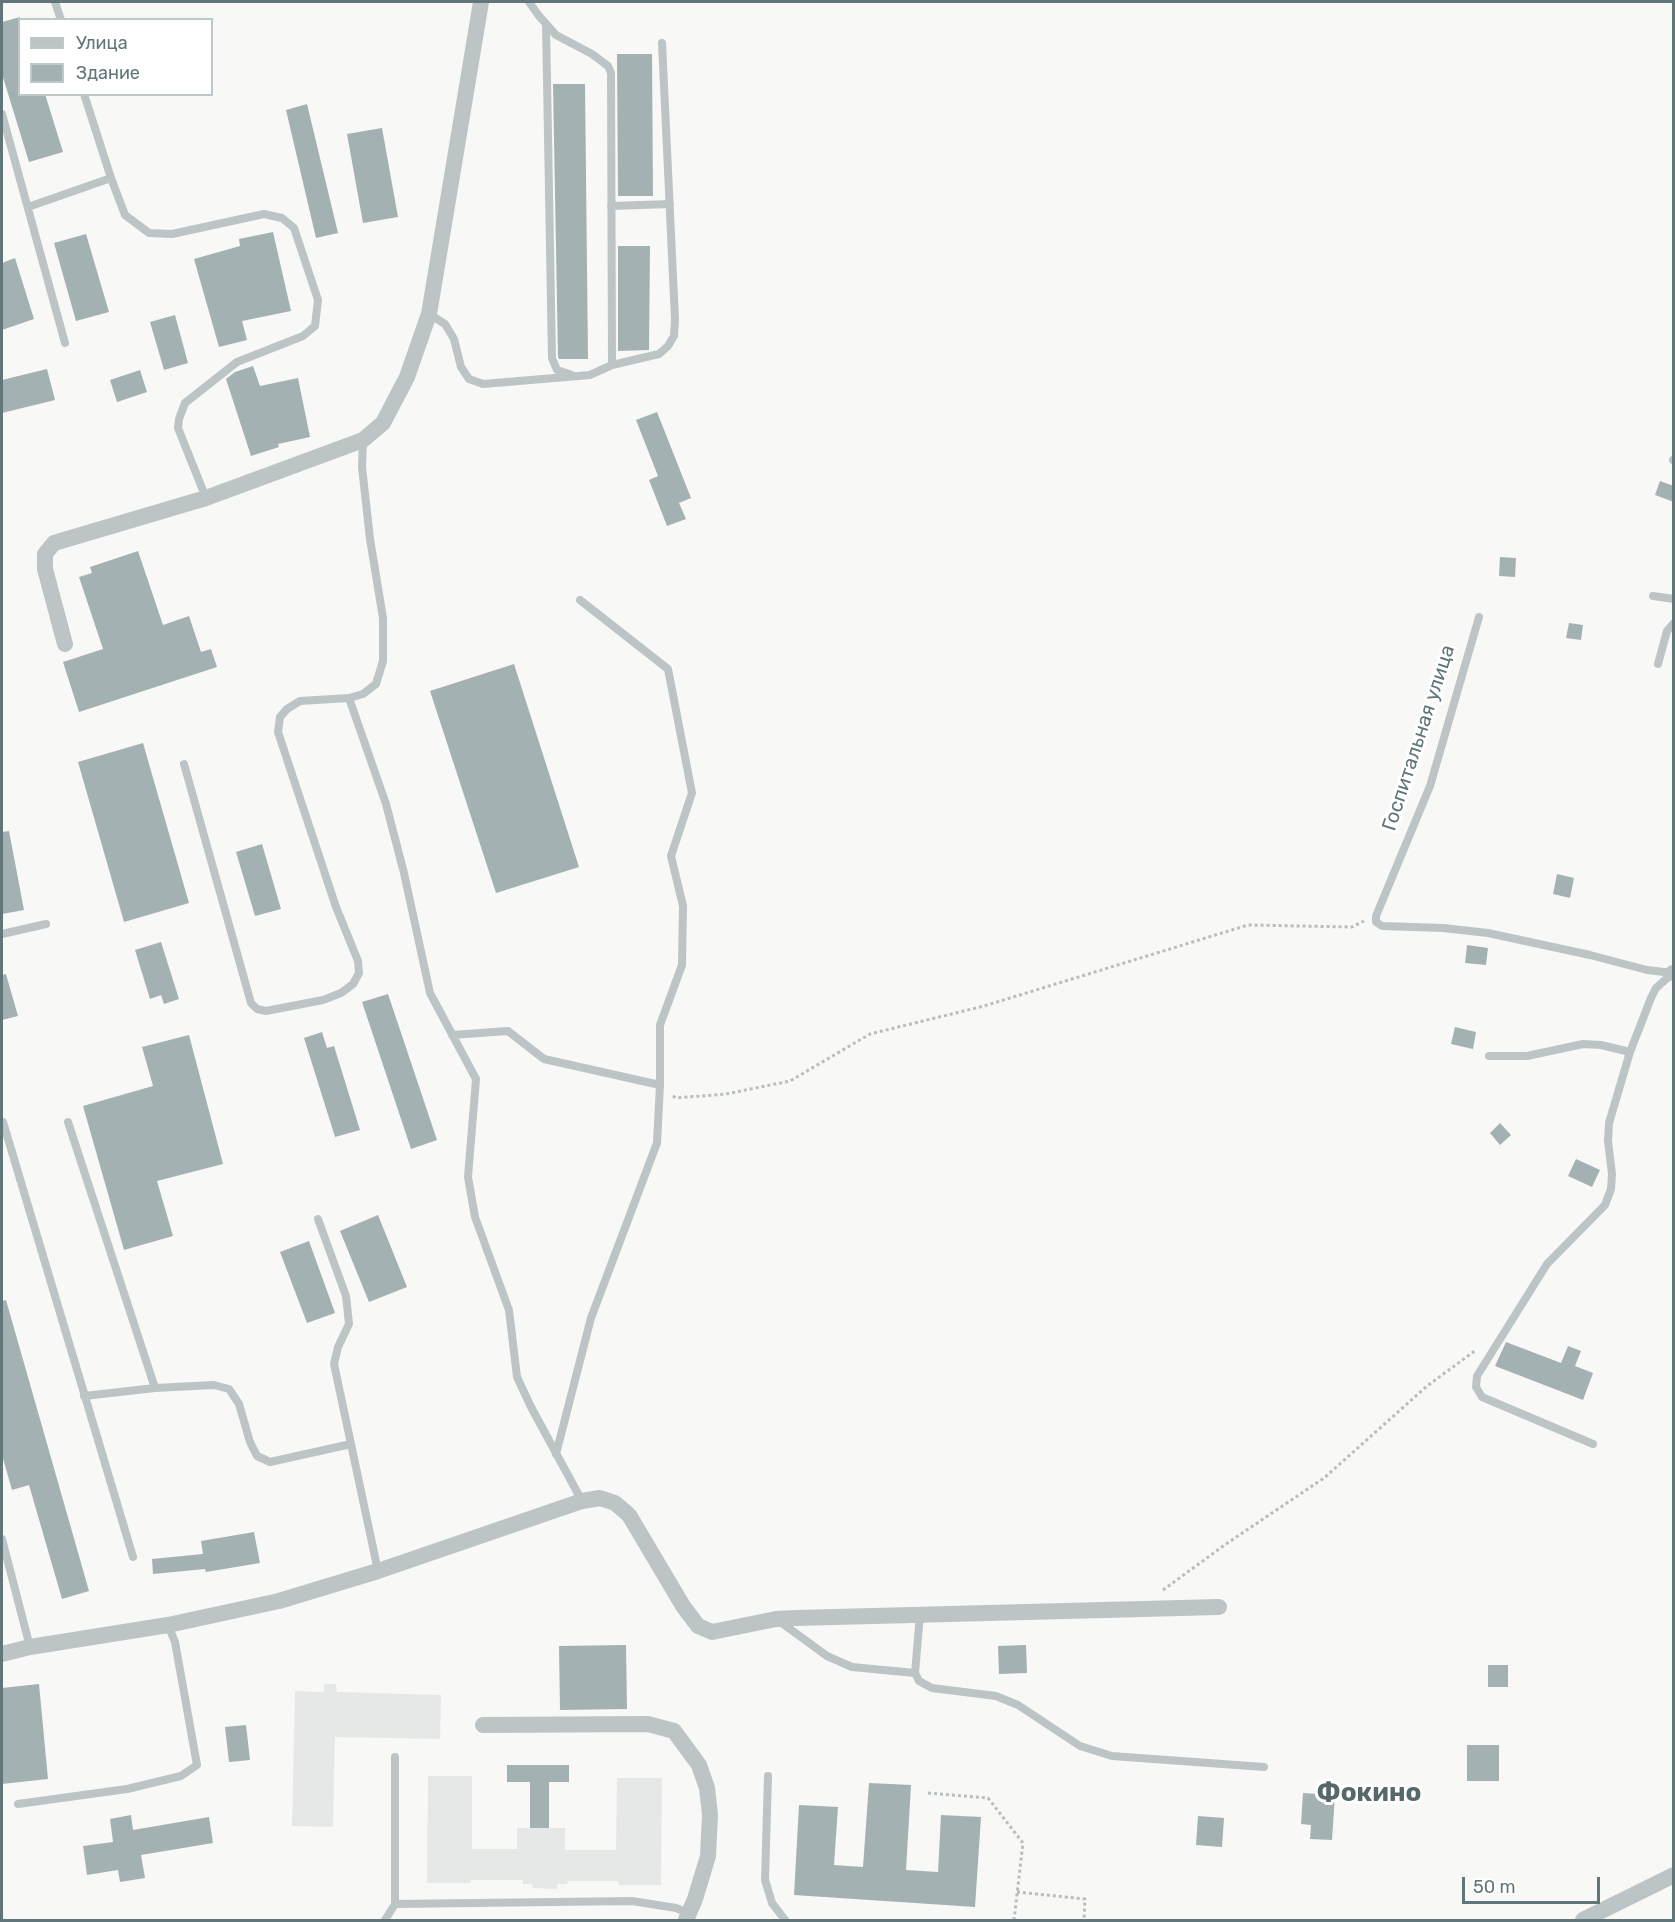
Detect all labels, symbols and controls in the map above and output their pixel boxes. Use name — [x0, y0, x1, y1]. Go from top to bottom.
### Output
legend — [18, 18, 213, 96]
text: Улица — [76, 32, 128, 54]
text: Здание — [76, 62, 140, 84]
street label: Госпитальная улица — [1378, 642, 1460, 834]
district label: Фокино — [1317, 1777, 1421, 1809]
scale bar — [1465, 1865, 1603, 1903]
text: 50 m — [1473, 1876, 1516, 1898]

